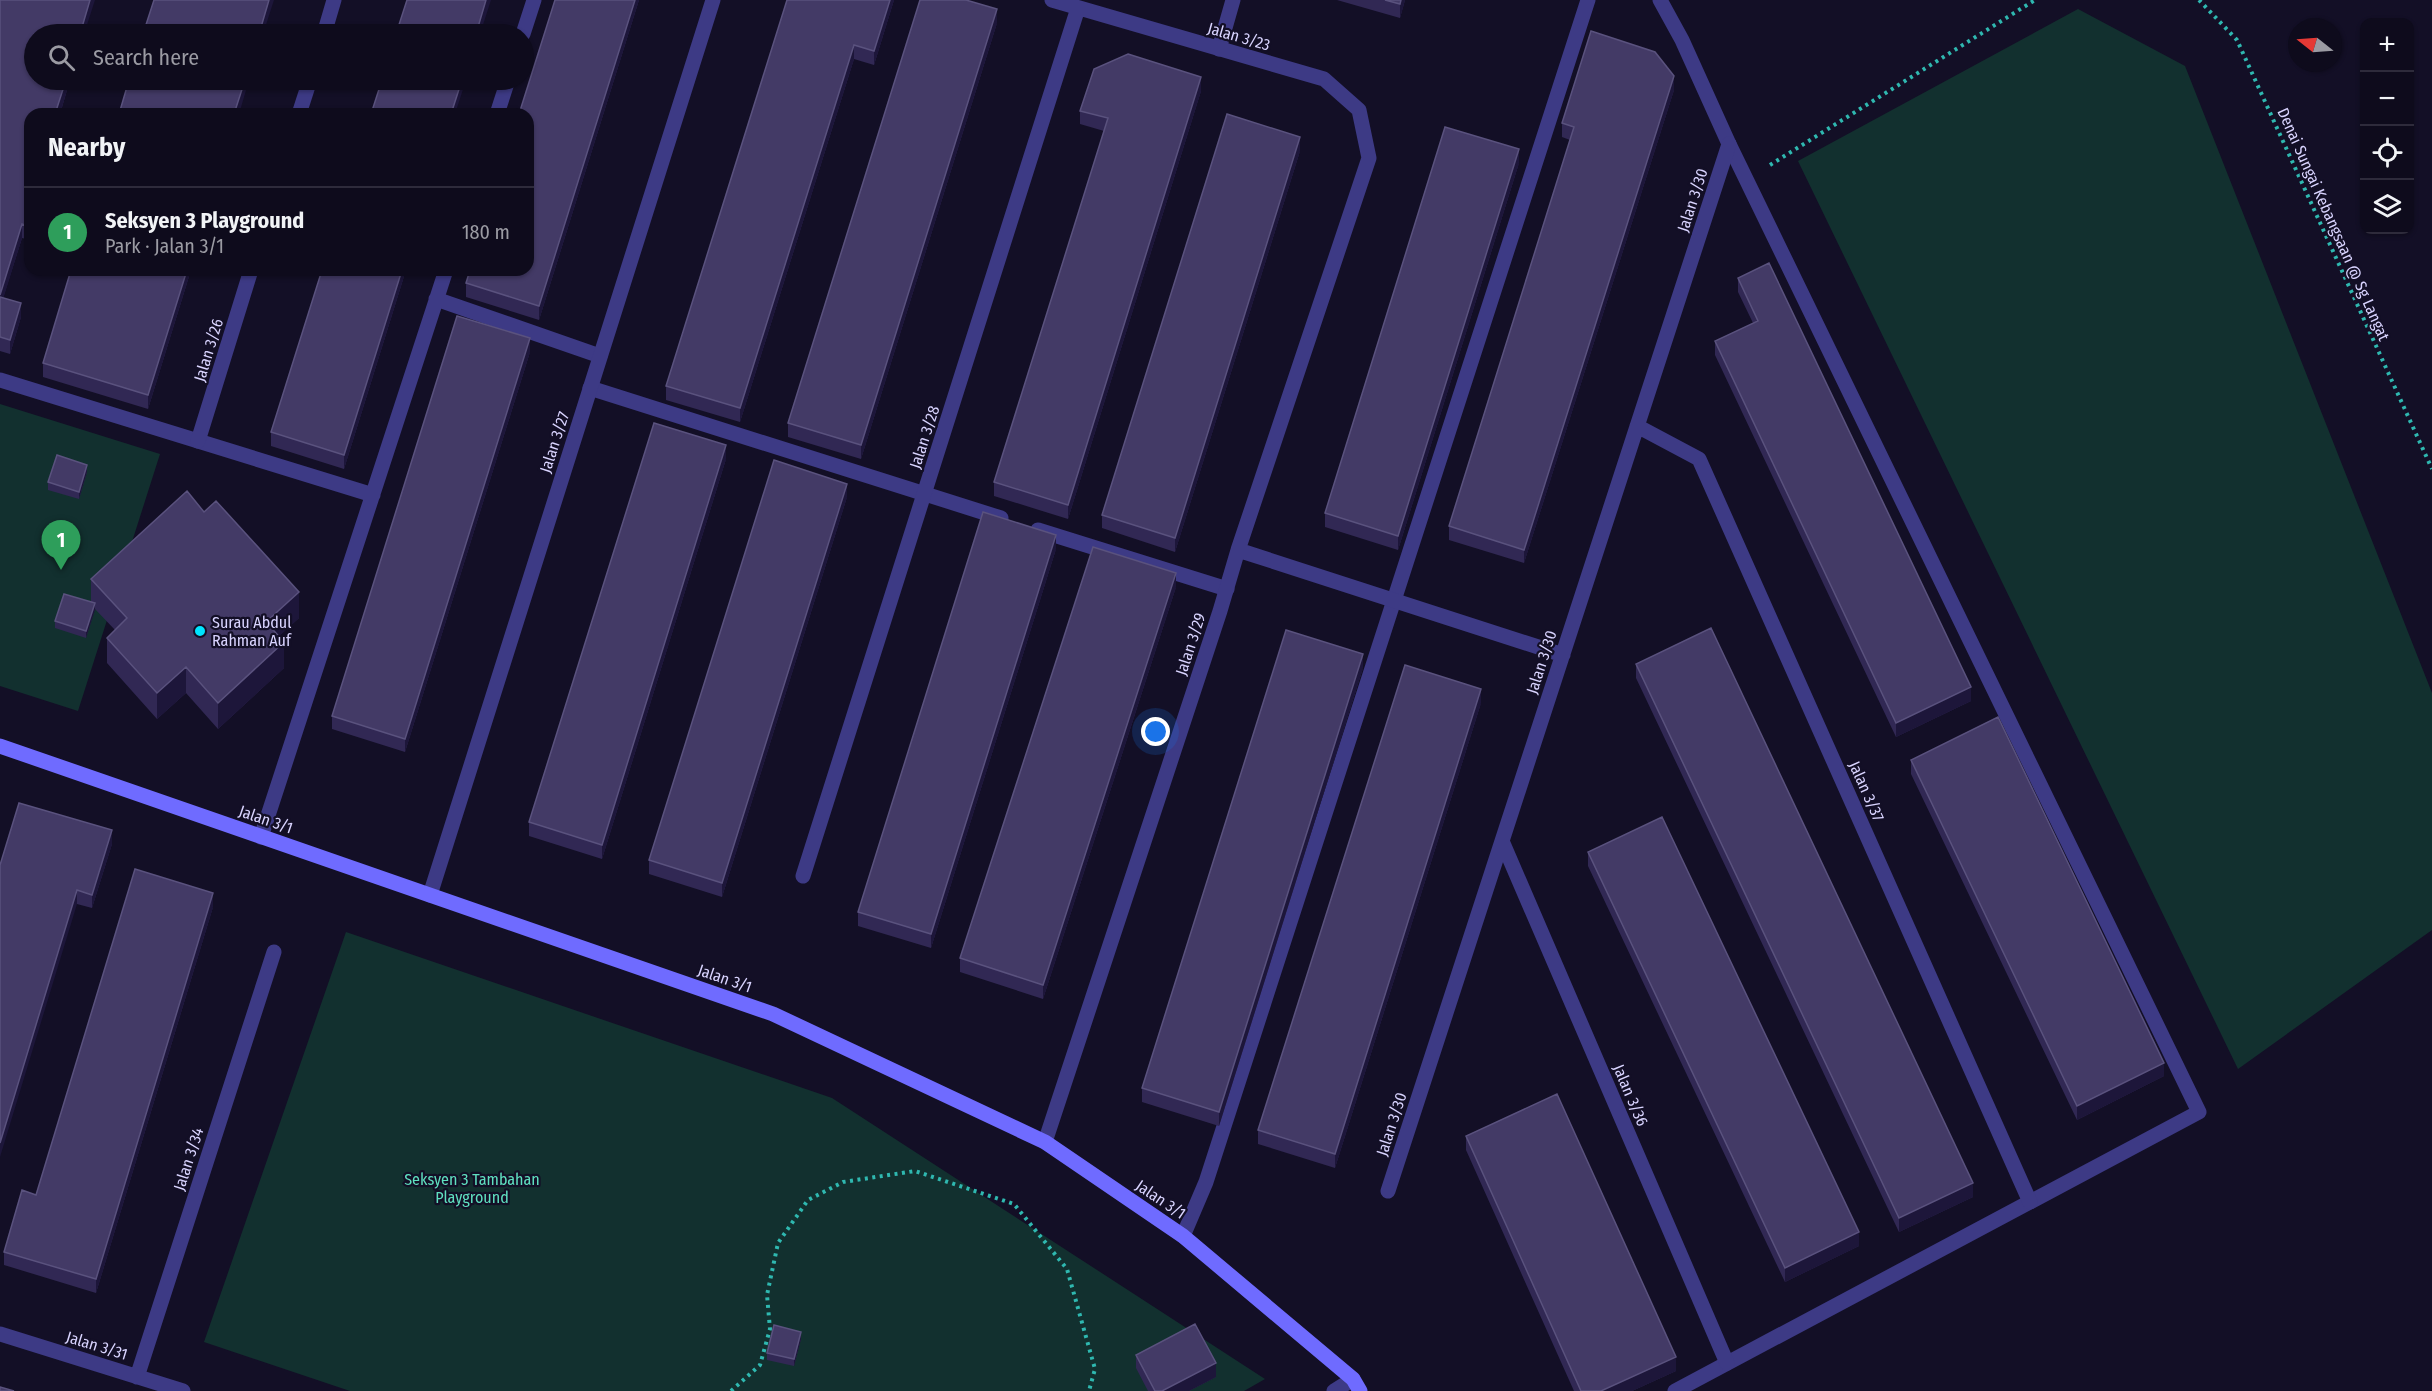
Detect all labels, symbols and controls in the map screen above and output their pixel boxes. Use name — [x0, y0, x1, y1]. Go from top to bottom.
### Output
street label: Jalan 3/23 — [1205, 18, 1272, 54]
north arrow — [2288, 18, 2342, 72]
map controls — [2360, 18, 2414, 234]
button: + — [2360, 18, 2414, 72]
search box — [24, 24, 534, 90]
icon: search — [45, 41, 78, 74]
text: Search here — [93, 44, 199, 71]
button: − — [2360, 72, 2414, 126]
street label: Denai Sungai Kebangsaan @ Sg Langat — [2273, 105, 2394, 344]
button: locate — [2360, 126, 2414, 180]
text: Nearby — [48, 132, 125, 163]
street label: Jalan 3/30 — [1673, 166, 1712, 234]
button: layers — [2360, 180, 2414, 234]
text: Seksyen 3 Playground — [105, 207, 304, 234]
text: 1 — [63, 220, 72, 244]
text: 180 m — [462, 220, 510, 244]
text: Park · Jalan 3/1 — [105, 234, 224, 258]
street label: Jalan 3/26 — [190, 316, 227, 384]
street label: Jalan 3/28 — [905, 403, 944, 471]
street label: Jalan 3/27 — [536, 409, 573, 475]
pin: 1 — [42, 520, 80, 570]
street label: Jalan 3/29 — [1171, 610, 1210, 678]
place label: Surau Abdul Rahman Auf — [212, 613, 292, 650]
marker: Surau Abdul Rahman Auf — [193, 624, 207, 638]
street label: Jalan 3/30 — [1522, 628, 1561, 696]
your location — [1141, 717, 1170, 746]
street label: Jalan 3/37 — [1845, 758, 1888, 825]
street label: Jalan 3/1 — [236, 801, 295, 838]
street label: Jalan 3/1 — [695, 960, 754, 997]
street label: Jalan 3/36 — [1609, 1061, 1652, 1129]
street label: Jalan 3/30 — [1372, 1090, 1411, 1158]
street label: Jalan 3/34 — [169, 1125, 208, 1193]
park label: Seksyen 3 Tambahan Playground — [404, 1170, 540, 1207]
street label: Jalan 3/1 — [1132, 1176, 1189, 1223]
street label: Jalan 3/31 — [64, 1327, 130, 1364]

